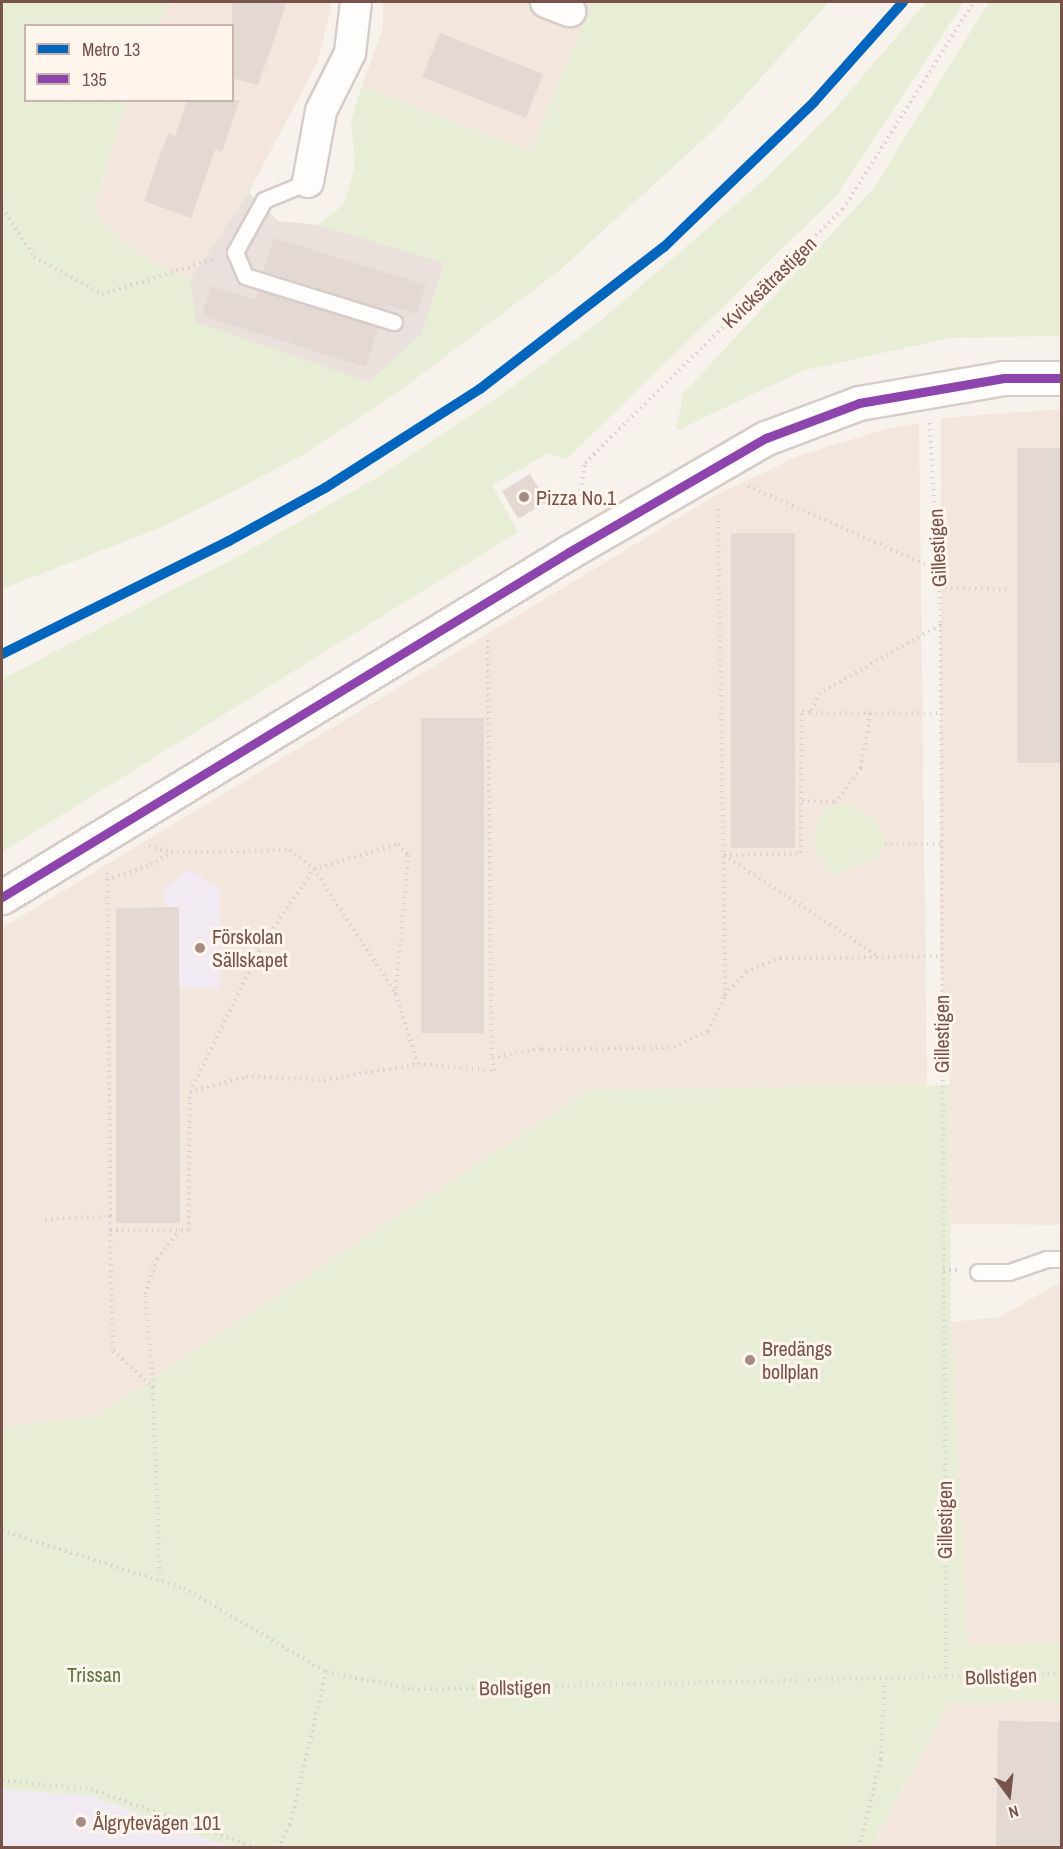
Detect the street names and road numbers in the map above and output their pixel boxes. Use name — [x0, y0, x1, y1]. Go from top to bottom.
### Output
street label: Kvicksätrastigen — [717, 231, 821, 333]
street label: Gillestigen — [923, 508, 951, 588]
street label: Gillestigen — [929, 995, 953, 1073]
street label: Gillestigen — [932, 1481, 956, 1559]
street label: Bollstigen — [965, 1663, 1037, 1689]
street label: Bollstigen — [479, 1674, 551, 1700]

